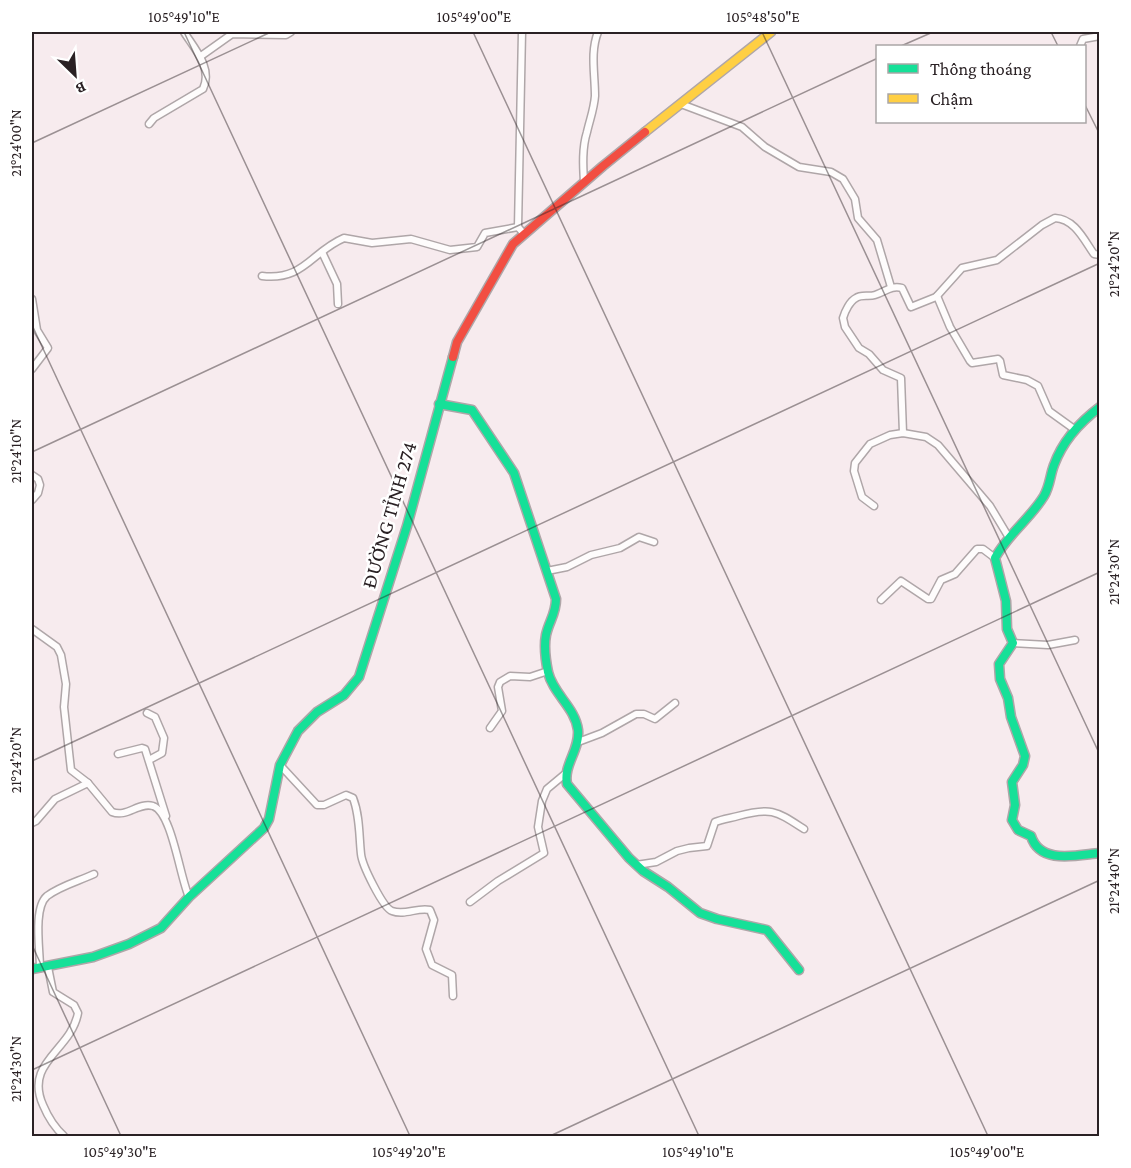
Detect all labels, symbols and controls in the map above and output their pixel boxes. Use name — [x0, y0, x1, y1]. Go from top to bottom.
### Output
text: 105°49'10"E — [148, 9, 220, 25]
text: 105°49'00"E — [437, 9, 511, 25]
text: 105°48'50"E — [726, 9, 800, 25]
north arrow — [45, 45, 105, 105]
legend — [876, 45, 1086, 123]
text: Thông thoáng — [930, 59, 1032, 79]
text: B — [73, 78, 89, 98]
text: Chậm — [930, 89, 974, 109]
text: 21°24'00"N — [8, 109, 24, 177]
text: 21°24'20"N — [1106, 231, 1122, 297]
text: 21°24'10"N — [8, 419, 24, 483]
street label: ĐƯỜNG TỈNH 274 — [357, 439, 421, 591]
text: 21°24'30"N — [1106, 539, 1122, 605]
text: 21°24'20"N — [8, 727, 24, 793]
text: 21°24'40"N — [1106, 848, 1122, 914]
text: 21°24'30"N — [8, 1036, 24, 1102]
text: 105°49'30"E — [83, 1144, 157, 1160]
text: 105°49'20"E — [372, 1144, 446, 1160]
text: 105°49'10"E — [662, 1144, 734, 1160]
text: 105°49'00"E — [950, 1144, 1024, 1160]

